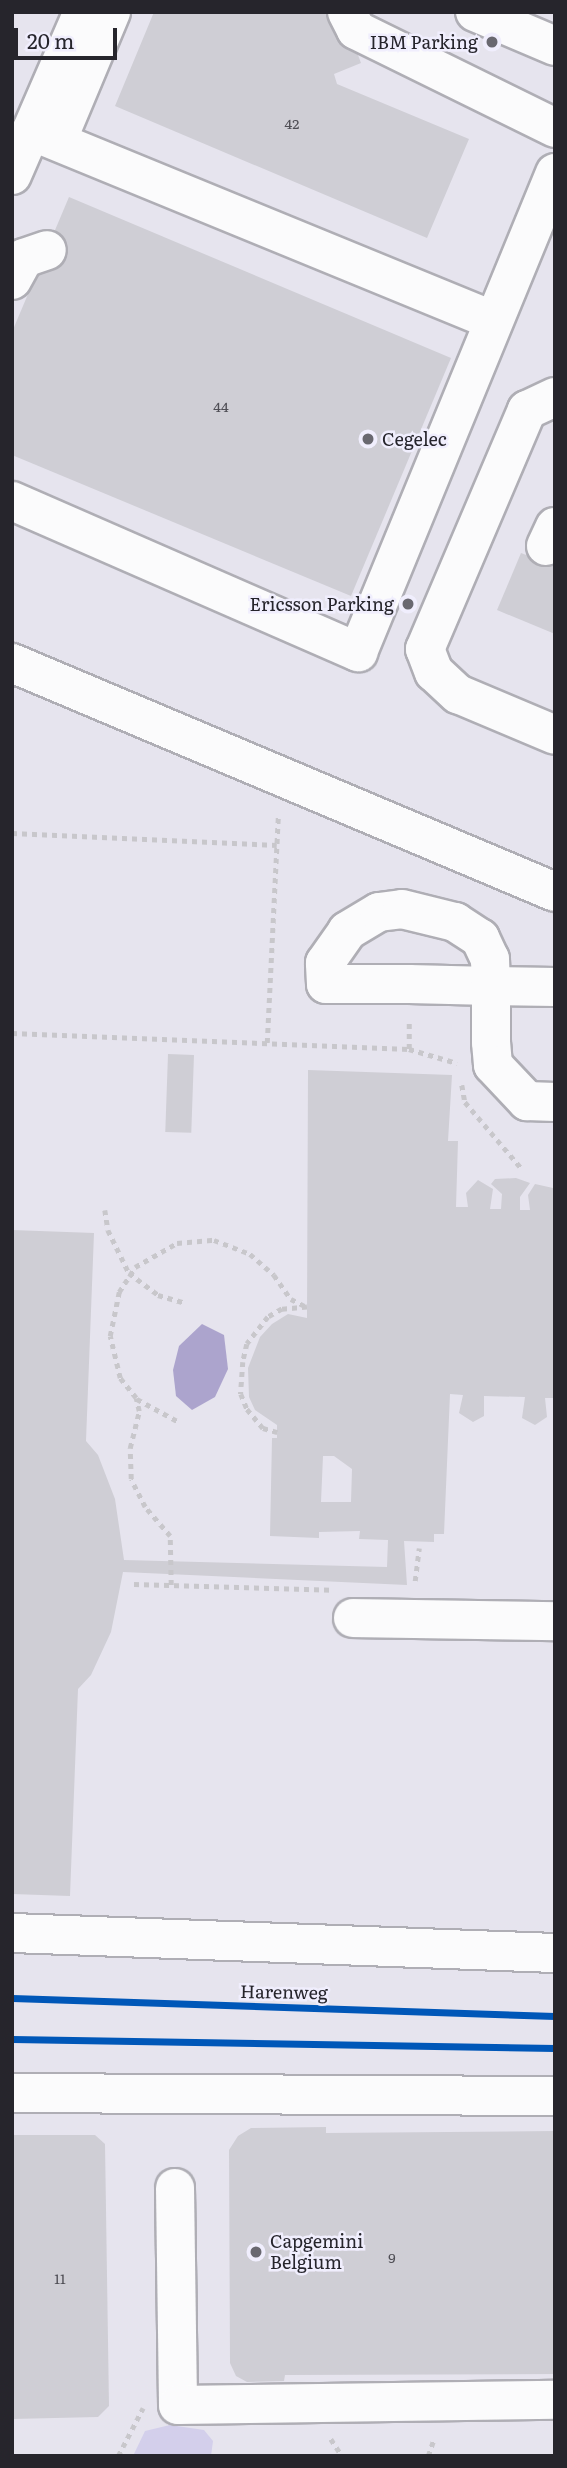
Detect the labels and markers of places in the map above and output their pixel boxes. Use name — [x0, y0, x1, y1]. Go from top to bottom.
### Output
place label: IBM Parking — [370, 31, 478, 53]
marker: IBM Parking — [484, 34, 500, 50]
place label: Cegelec — [382, 428, 447, 450]
marker: Cegelec — [360, 431, 376, 447]
place label: Ericsson Parking — [249, 593, 394, 615]
marker: Ericsson Parking — [400, 596, 416, 612]
place label: Capgemini Belgium — [270, 2231, 363, 2274]
marker: Capgemini Belgium — [248, 2244, 264, 2260]

